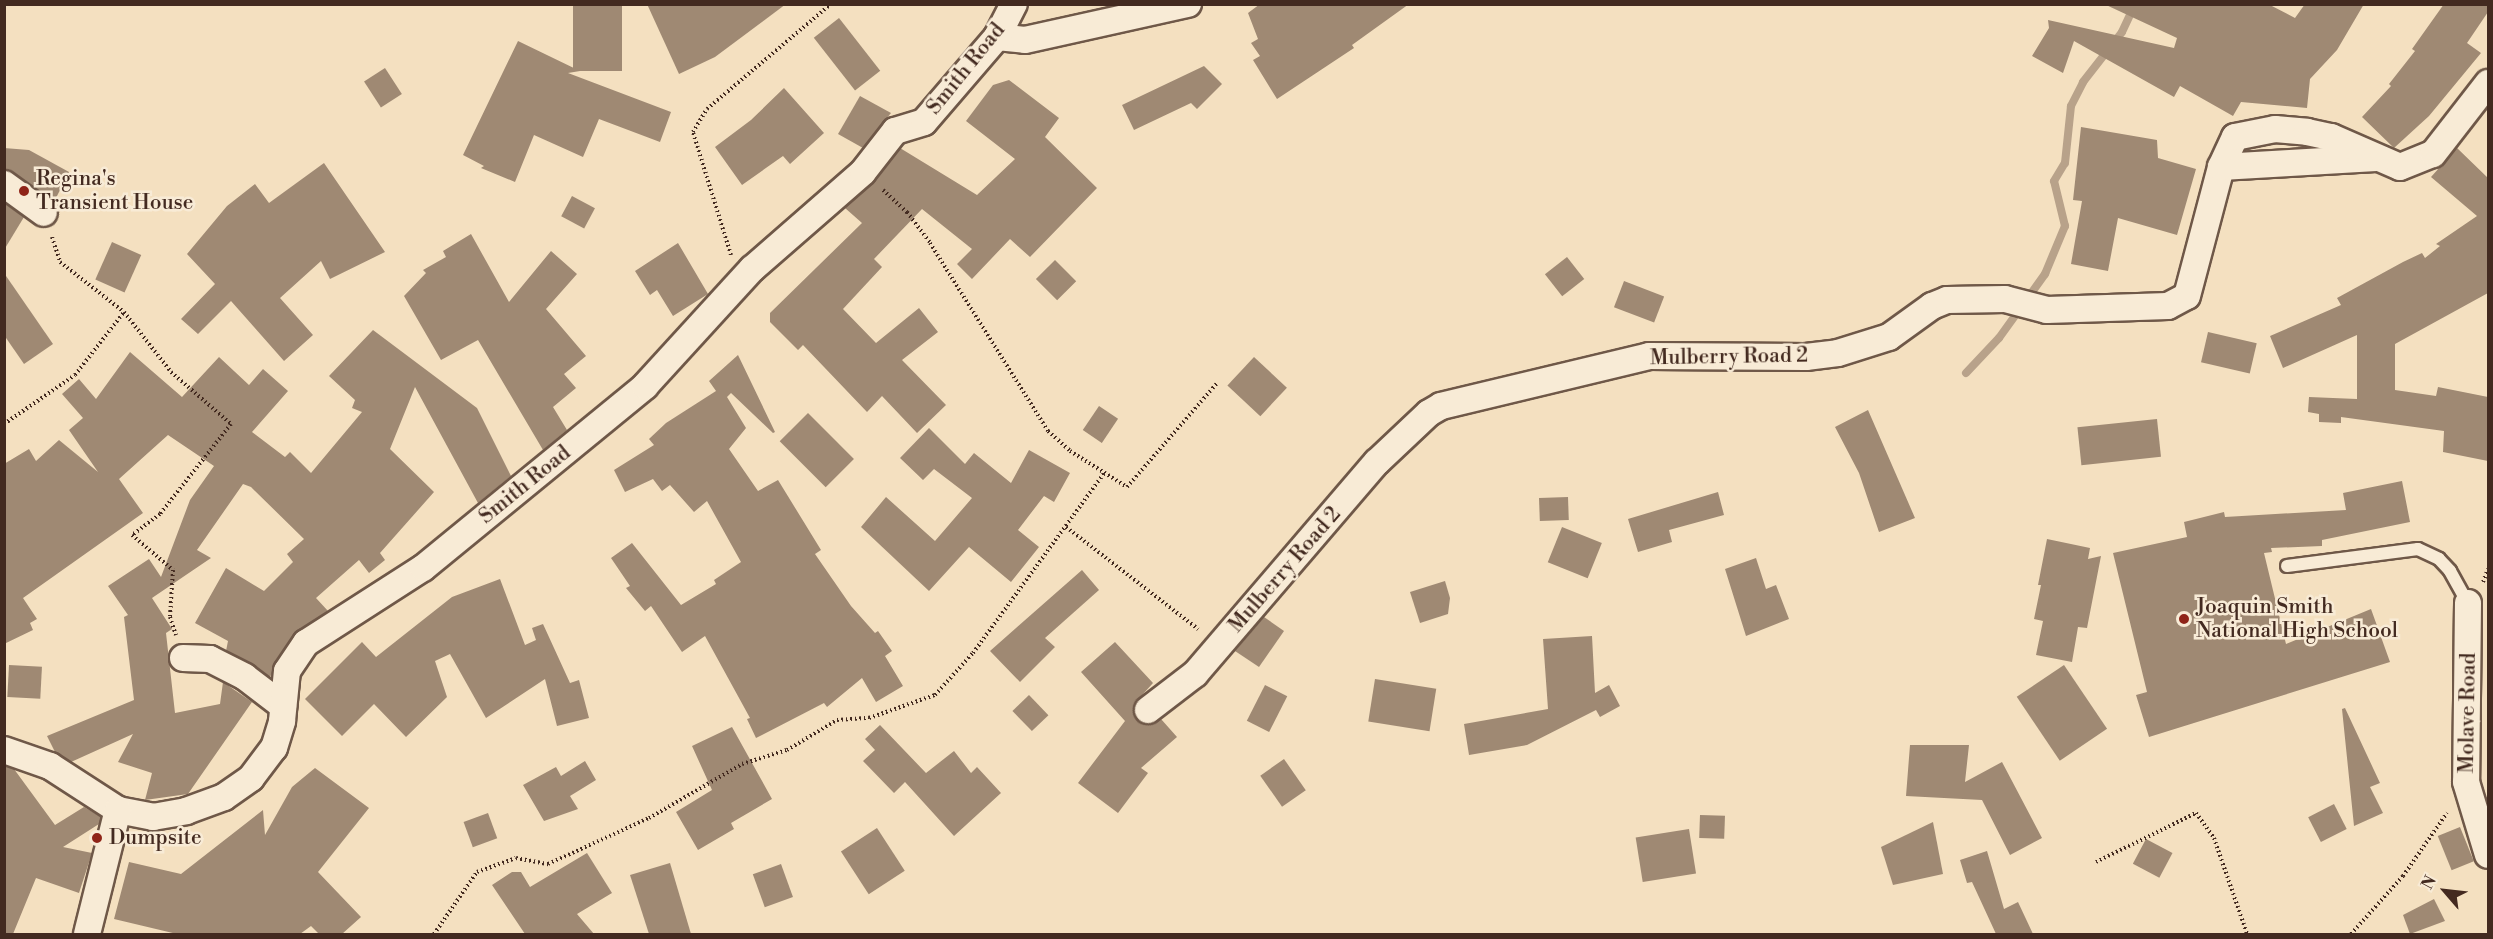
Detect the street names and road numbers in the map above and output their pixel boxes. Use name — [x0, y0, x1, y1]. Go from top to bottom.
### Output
street label: Smith Road — [921, 18, 1011, 120]
street label: Mulberry Road 2 — [1650, 343, 1808, 371]
street label: Smith Road — [474, 440, 576, 530]
street label: Mulberry Road 2 — [1224, 502, 1346, 638]
street label: Molave Road — [2454, 652, 2482, 774]

